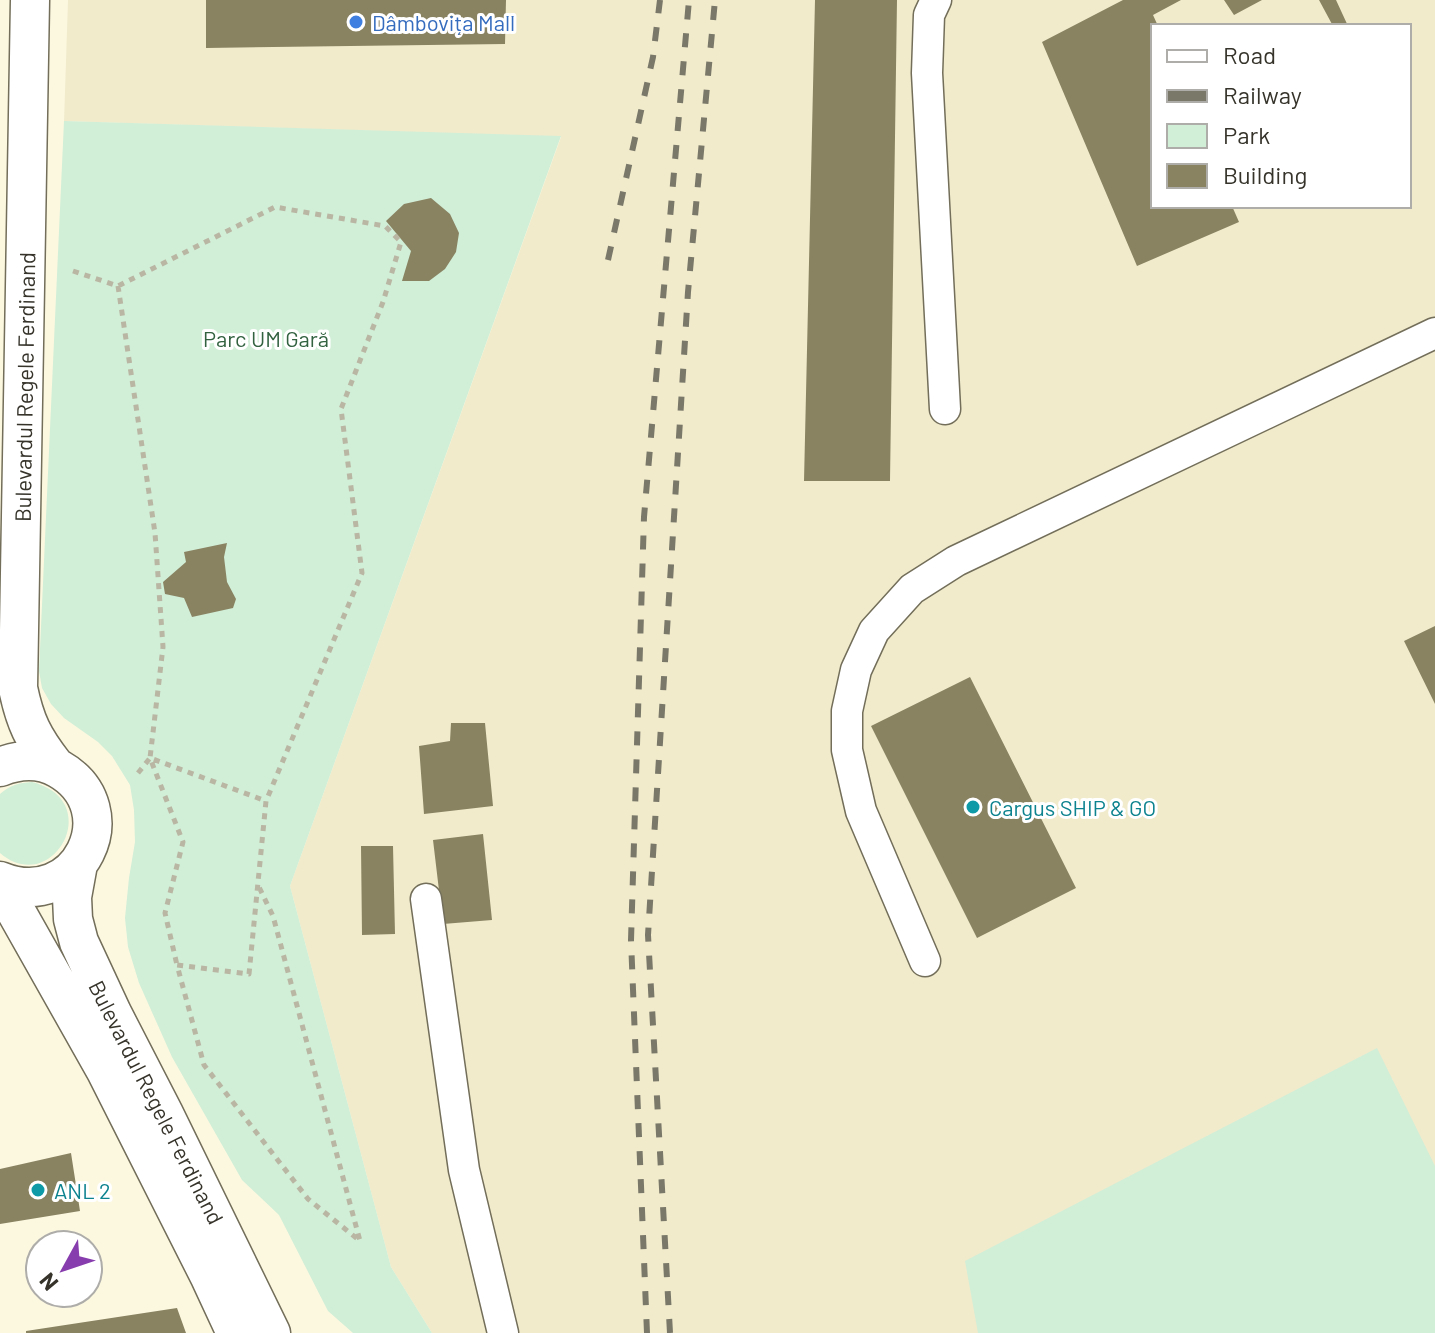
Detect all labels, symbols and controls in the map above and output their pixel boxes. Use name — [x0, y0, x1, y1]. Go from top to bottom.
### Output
place label: Dâmbovița Mall — [372, 9, 515, 35]
marker: Dâmbovița Mall — [347, 13, 365, 31]
legend — [1151, 24, 1411, 208]
text: Road — [1223, 40, 1276, 69]
text: Railway — [1223, 80, 1302, 109]
text: Park — [1223, 120, 1270, 149]
text: Building — [1223, 160, 1307, 189]
street label: Bulevardul Regele Ferdinand — [9, 252, 39, 522]
park label: Parc UM Gară — [203, 325, 329, 351]
place label: Cargus SHIP & GO — [989, 794, 1156, 820]
marker: Cargus SHIP & GO — [964, 798, 982, 816]
street label: Bulevardul Regele Ferdinand — [84, 976, 230, 1228]
place label: ANL 2 — [54, 1177, 111, 1203]
marker: ANL 2 — [29, 1181, 47, 1199]
north arrow — [24, 1229, 104, 1309]
text: N — [33, 1269, 63, 1296]

